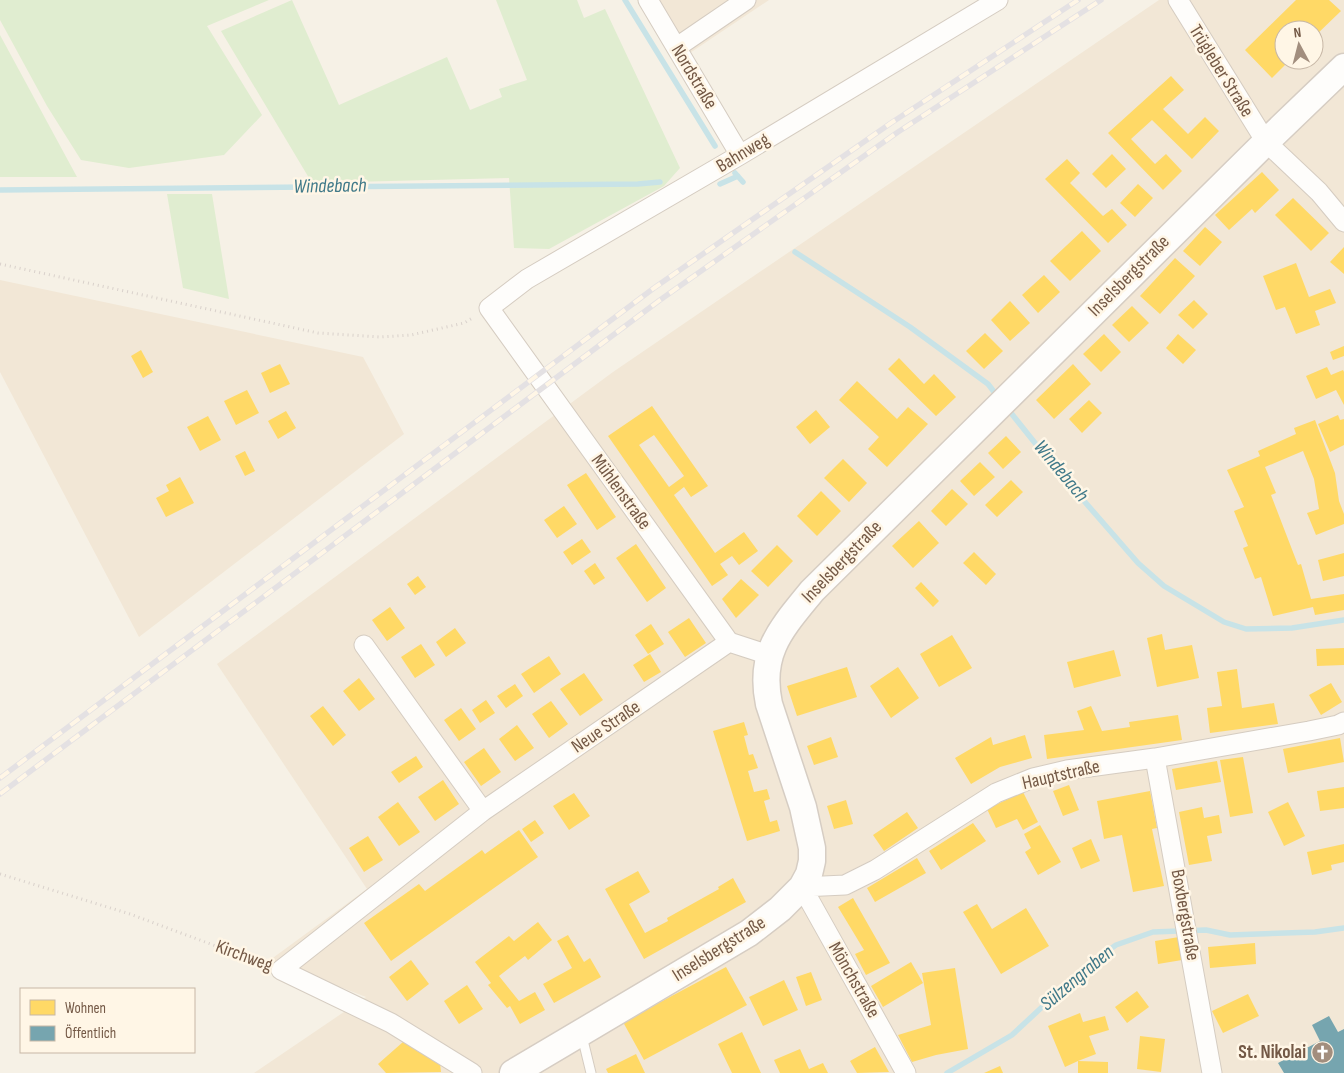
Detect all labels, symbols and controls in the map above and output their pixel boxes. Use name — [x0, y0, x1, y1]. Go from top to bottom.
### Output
north arrow — [1274, 20, 1324, 70]
street label: Trügleber Straße — [1184, 21, 1258, 121]
text: N — [1293, 24, 1302, 41]
street label: Nordstraße — [666, 40, 722, 114]
street label: Bahnweg — [712, 128, 774, 178]
water label: Windebach — [293, 173, 367, 199]
street label: Inselsbergstraße — [1084, 231, 1174, 321]
water label: Windebach — [1028, 435, 1094, 507]
street label: Mühlenstraße — [586, 450, 656, 534]
street label: Inselsbergstraße — [797, 516, 887, 608]
street label: Neue Straße — [567, 696, 645, 758]
street label: Hauptstraße — [1020, 755, 1102, 795]
street label: Boxbergstraße — [1166, 868, 1204, 962]
street label: Inselsbergstraße — [668, 911, 770, 987]
street label: Kirchweg — [212, 935, 276, 977]
street label: Mönchstraße — [823, 938, 885, 1022]
water label: Sülzengraben — [1035, 940, 1119, 1016]
legend — [20, 988, 195, 1053]
text: Wohnen — [65, 999, 106, 1018]
text: Öffentlich — [65, 1024, 116, 1043]
church icon: St. Nikolai — [1310, 1040, 1334, 1064]
place label: St. Nikolai — [1238, 1041, 1306, 1064]

